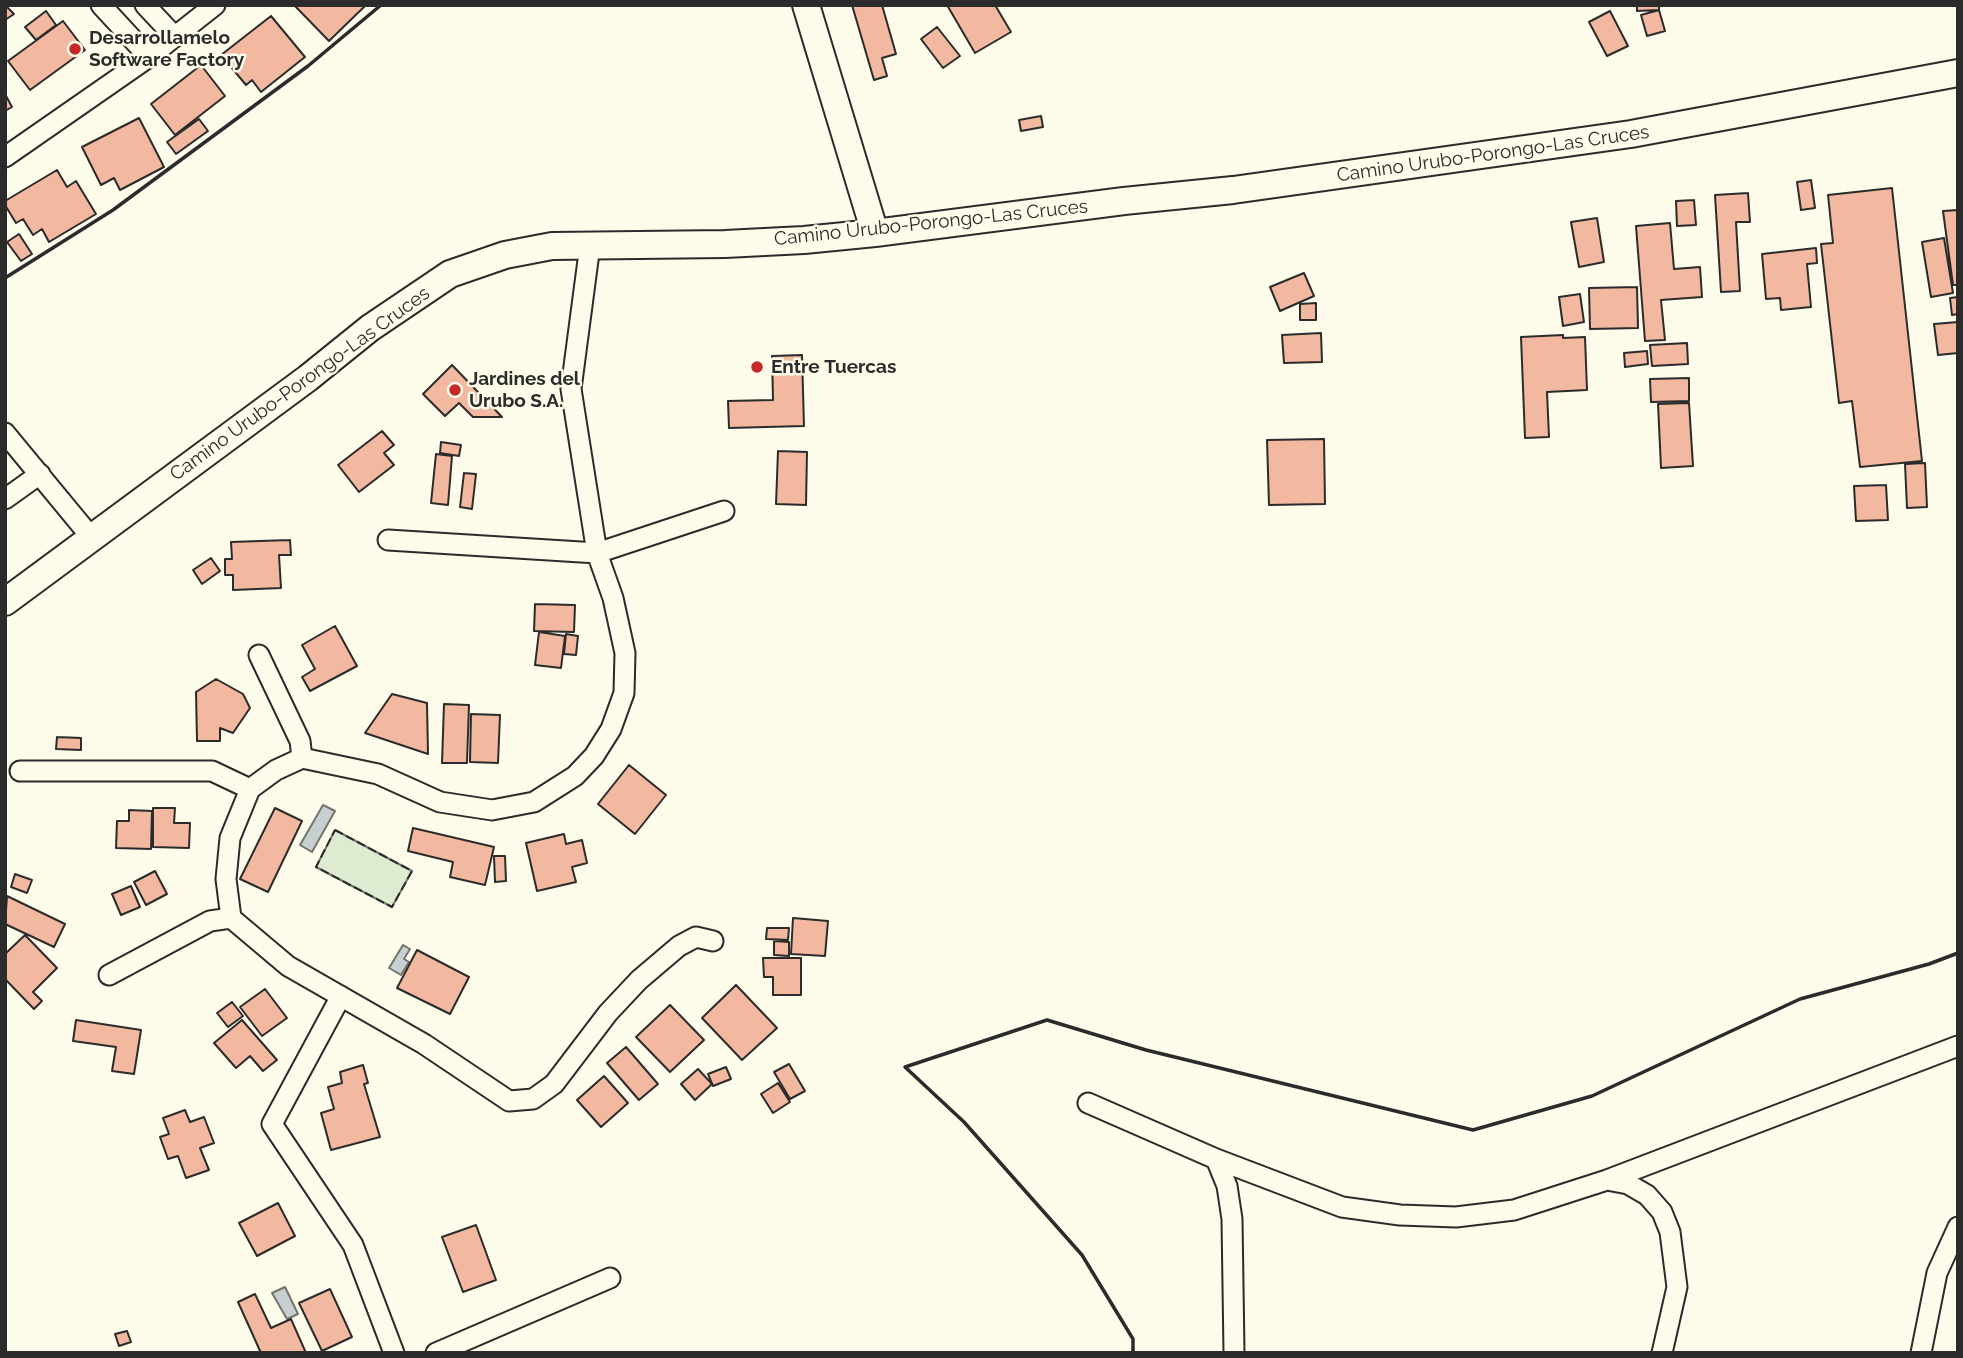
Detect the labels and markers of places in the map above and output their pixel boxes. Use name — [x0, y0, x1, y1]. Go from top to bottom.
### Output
place label: Desarrollamelo Software Factory — [89, 27, 244, 71]
marker: Desarrollamelo Software Factory — [67, 41, 83, 57]
place label: Entre Tuercas — [771, 356, 896, 378]
marker: Entre Tuercas — [749, 359, 765, 375]
place label: Jardines del Urubo S.A. — [469, 368, 580, 412]
marker: Jardines del Urubo S.A. — [447, 382, 463, 398]

